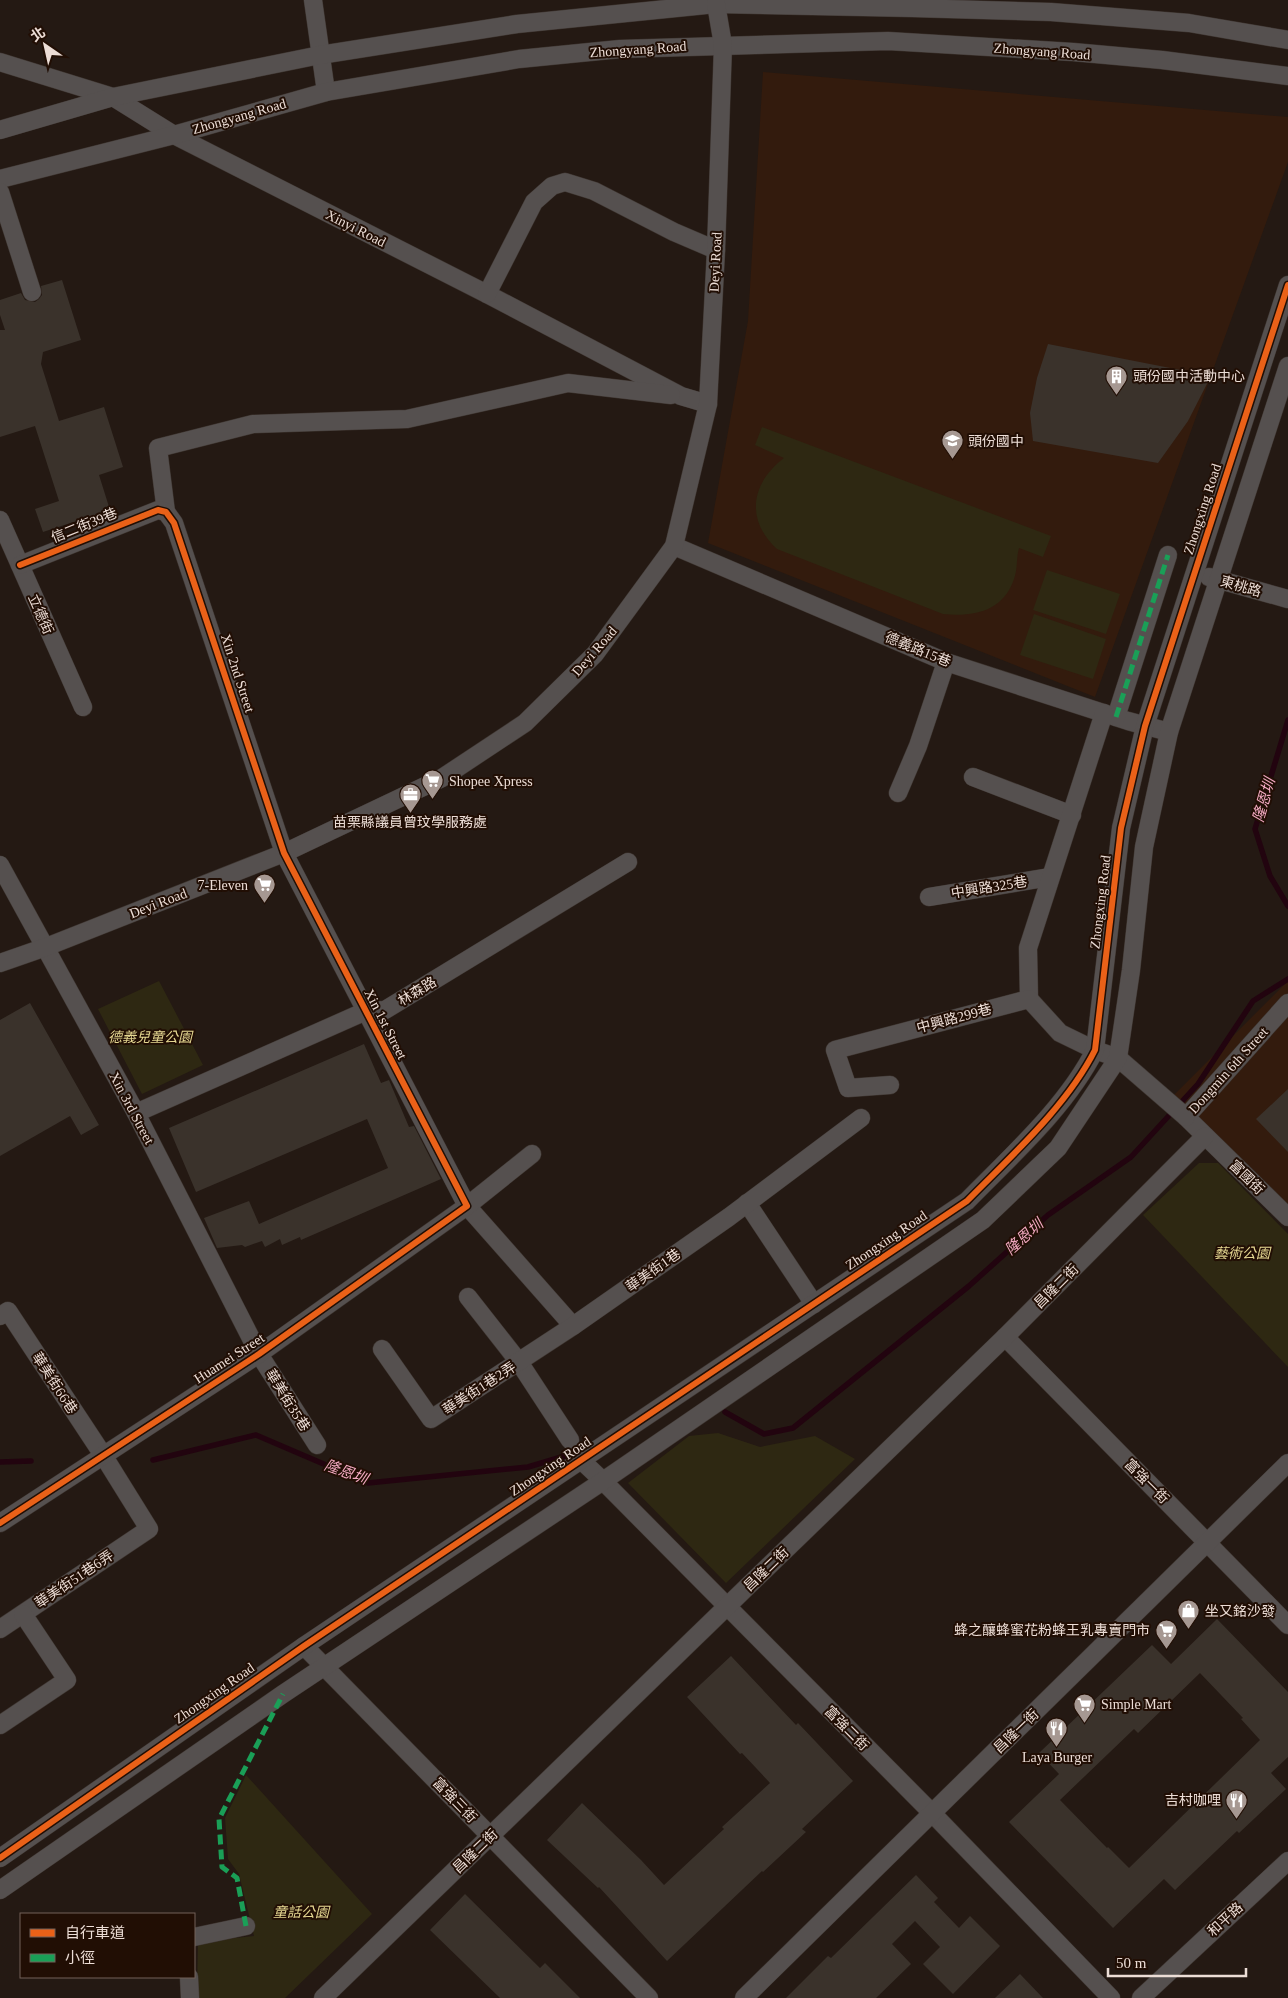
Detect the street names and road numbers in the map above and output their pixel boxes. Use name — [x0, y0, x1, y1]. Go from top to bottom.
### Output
street label: Zhongyang Road — [589, 39, 687, 60]
street label: Zhongyang Road — [993, 41, 1091, 62]
street label: Zhongyang Road — [191, 96, 288, 137]
street label: Xinyi Road — [323, 207, 388, 250]
street label: Deyi Road — [706, 232, 725, 293]
street label: Zhongxing Road — [1181, 462, 1224, 556]
street label: 信二街39巷 — [49, 505, 119, 546]
street label: 東桃路 — [1219, 573, 1263, 599]
street label: 立德街 — [25, 592, 57, 636]
street label: Deyi Road — [569, 624, 620, 679]
street label: 德義路15巷 — [883, 628, 953, 670]
street label: Xin 2nd Street — [218, 632, 257, 714]
street label: Zhongxing Road — [1087, 854, 1114, 950]
street label: 中興路325巷 — [950, 874, 1028, 901]
street label: Deyi Road — [127, 886, 189, 921]
street label: 林森路 — [395, 974, 439, 1009]
street label: Xin 1st Street — [361, 987, 410, 1062]
street label: 中興路299巷 — [915, 1001, 993, 1036]
street label: Dongmin 6th Street — [1186, 1024, 1271, 1116]
street label: Xin 3rd Street — [106, 1070, 157, 1147]
street label: 富國街 — [1226, 1157, 1267, 1197]
street label: Zhongxing Road — [843, 1208, 930, 1273]
street label: 華美街1巷 — [623, 1246, 683, 1295]
street label: 昌隆二街 — [1031, 1261, 1081, 1311]
street label: Huamei Street — [191, 1330, 267, 1387]
street label: 華美街66巷 — [29, 1350, 80, 1417]
street label: 華美街1巷2弄 — [440, 1359, 519, 1418]
street label: 華美街35巷 — [263, 1367, 312, 1434]
street label: Zhongxing Road — [507, 1434, 594, 1499]
street label: 富強一街 — [1122, 1456, 1172, 1506]
street label: 昌隆二街 — [741, 1545, 792, 1594]
street label: 華美街51巷6弄 — [32, 1548, 116, 1611]
street label: Zhongxing Road — [171, 1660, 257, 1727]
street label: 富強二街 — [822, 1703, 872, 1753]
street label: 昌隆一街 — [991, 1707, 1042, 1756]
street label: 富強三街 — [430, 1775, 479, 1826]
street label: 昌隆二街 — [450, 1827, 501, 1876]
street label: 和平路 — [1205, 1900, 1246, 1939]

